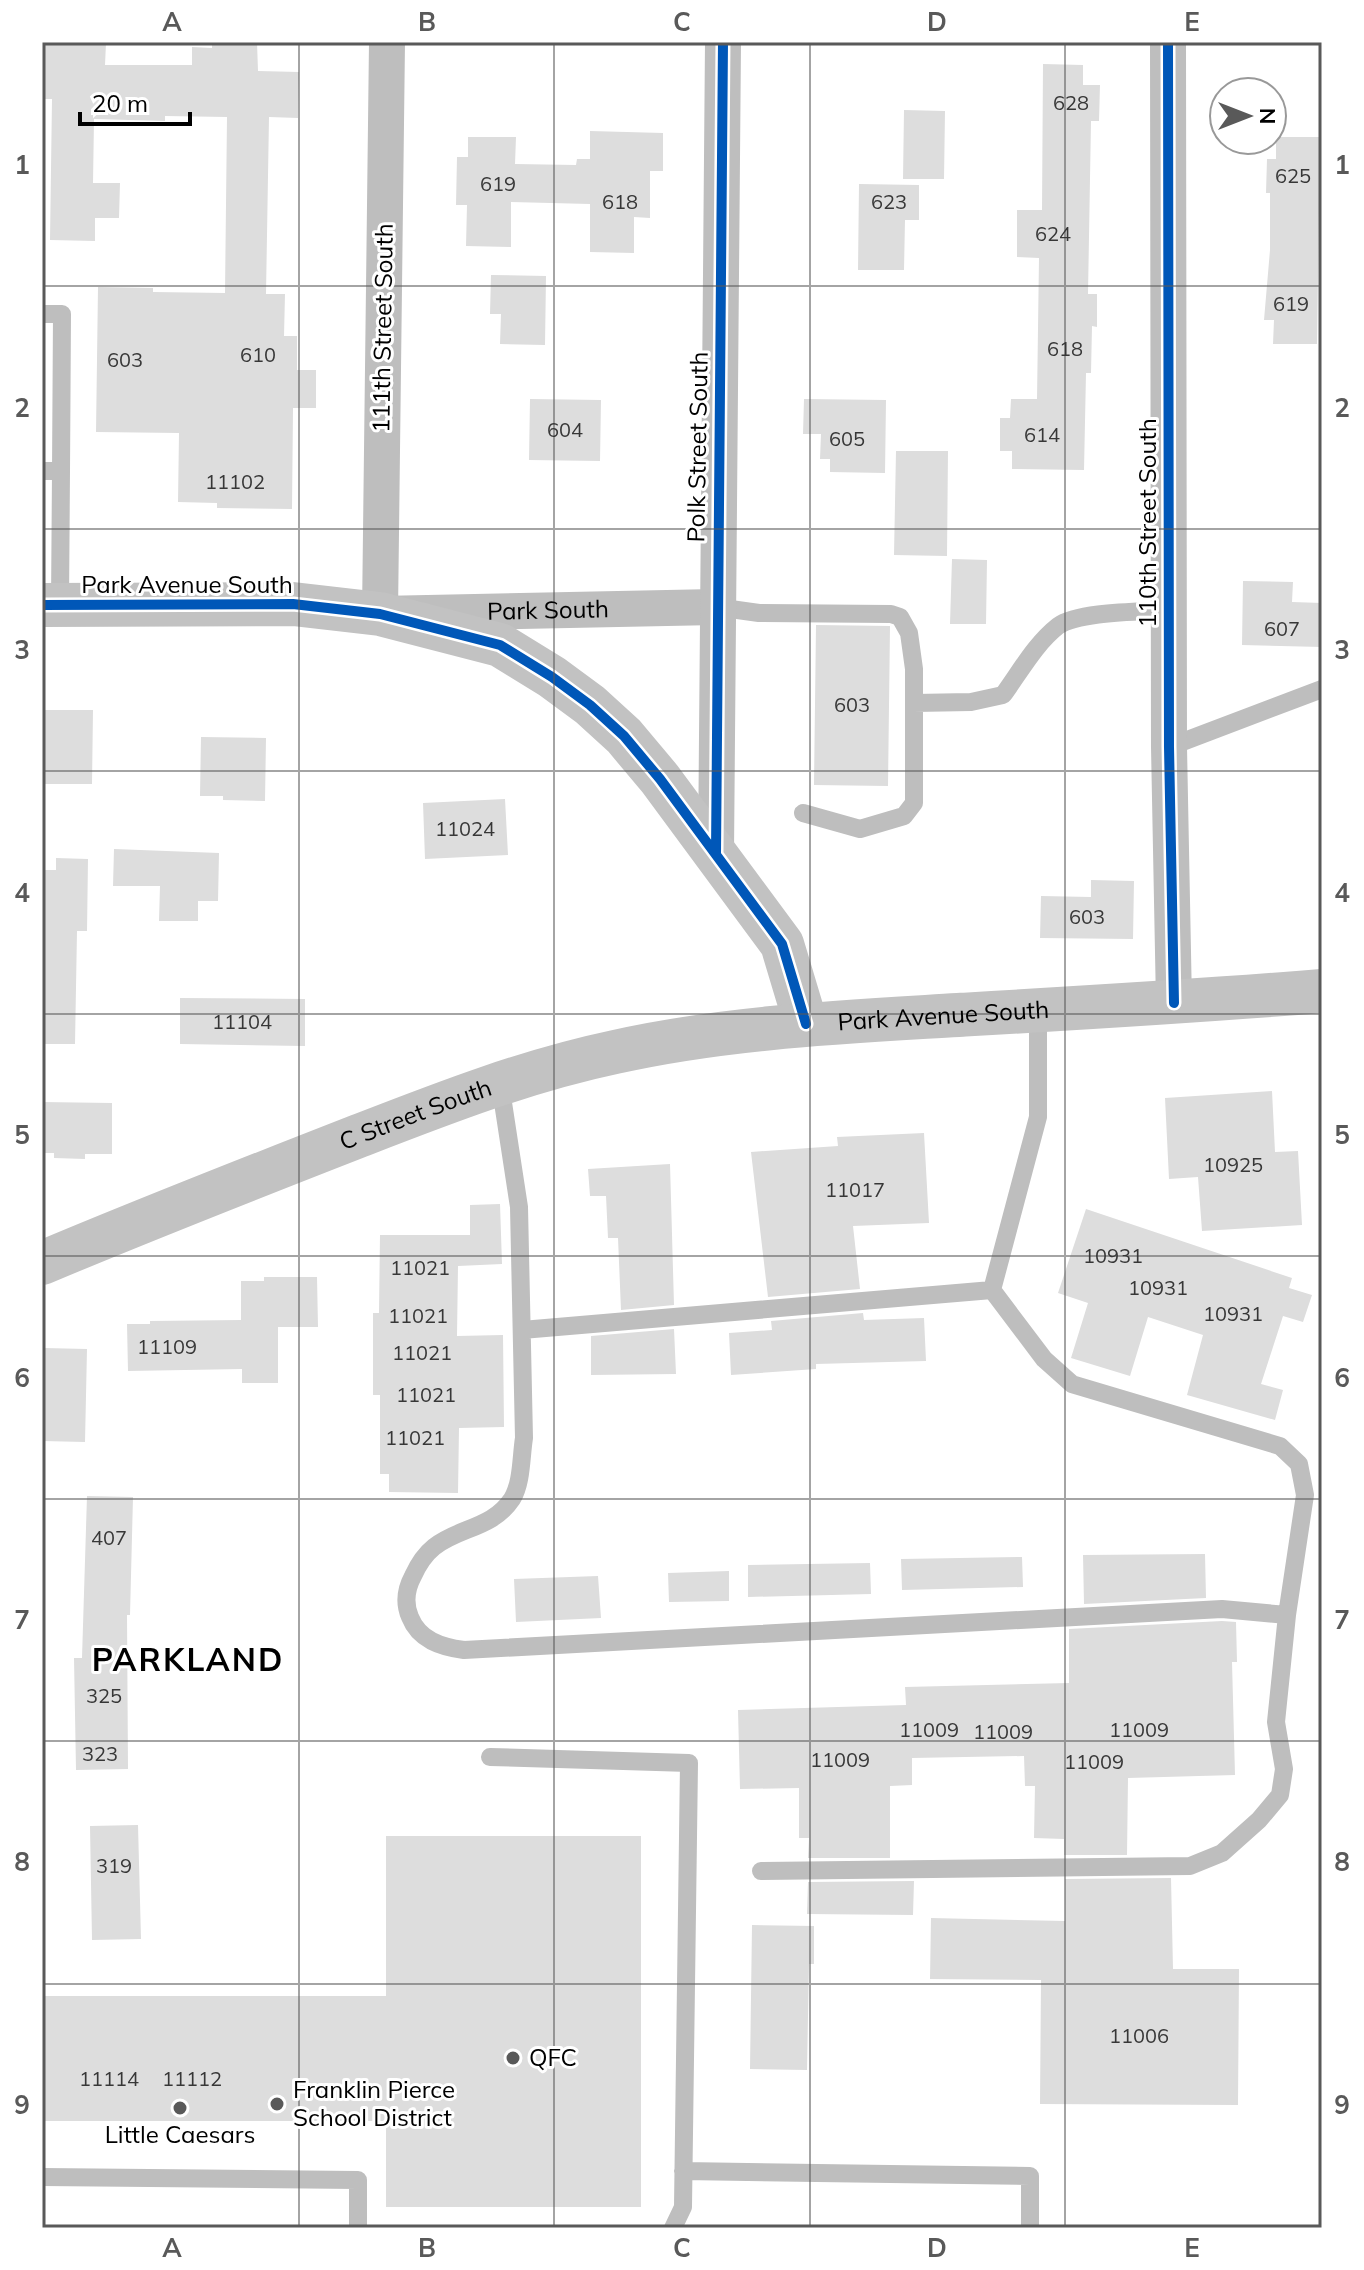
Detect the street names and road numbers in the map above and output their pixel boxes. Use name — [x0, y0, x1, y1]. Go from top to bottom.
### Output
street label: 111th Street South — [365, 223, 399, 433]
street label: Polk Street South — [680, 351, 714, 543]
street label: 110th Street South — [1132, 418, 1162, 628]
street label: Park Avenue South — [81, 569, 293, 599]
street label: Park South — [487, 593, 609, 626]
street label: Park Avenue South — [837, 994, 1050, 1036]
street label: C Street South — [335, 1072, 495, 1156]

